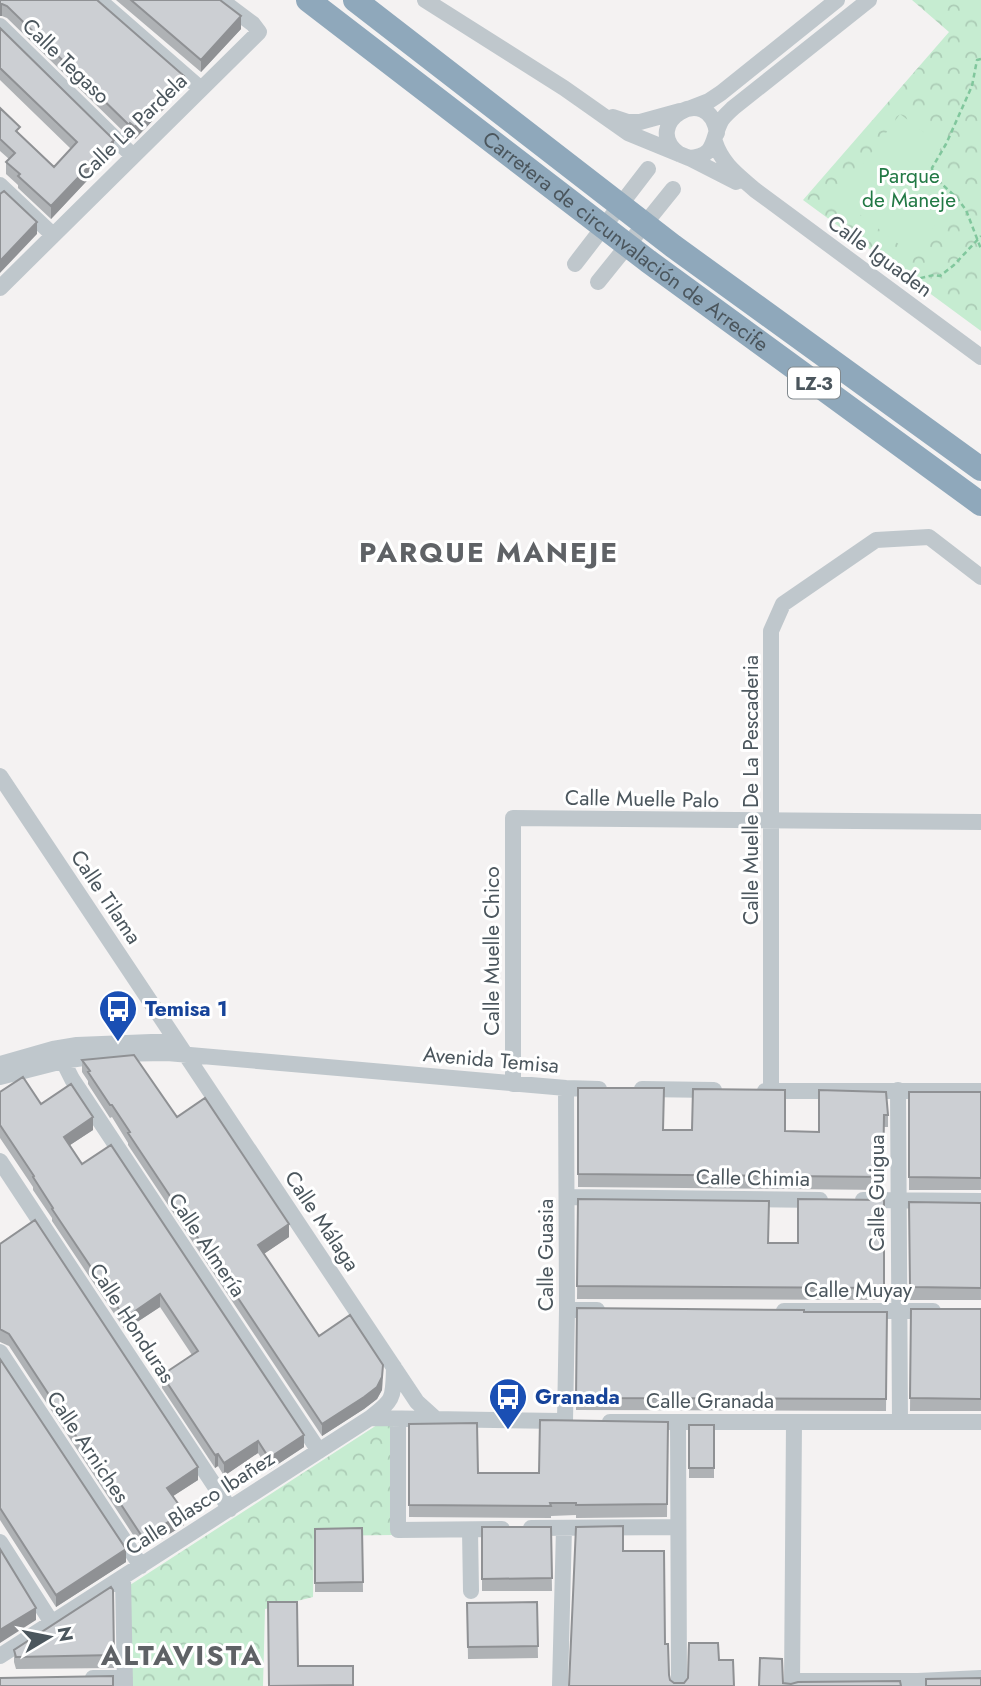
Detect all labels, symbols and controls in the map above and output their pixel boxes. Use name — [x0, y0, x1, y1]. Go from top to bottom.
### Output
street label: Calle Tegaso — [15, 11, 117, 111]
street label: Calle La Pardela — [70, 67, 194, 187]
street label: Carretera de circunvalación de Arrecife — [476, 124, 775, 359]
park label: Parque de Maneje — [862, 161, 956, 215]
street label: Calle Iguaden — [821, 208, 939, 304]
road number: LZ-3 — [788, 368, 840, 398]
district label: PARQUE MANEJE — [359, 532, 619, 573]
street label: Calle Muelle De La Pescaderia — [736, 655, 766, 925]
street label: Calle Muelle Palo — [565, 783, 719, 815]
street label: Calle Tilama — [63, 844, 149, 950]
street label: Calle Muelle Chico — [477, 866, 507, 1036]
bus stop icon: Temisa 1 — [97, 988, 139, 1043]
place label: Temisa 1 — [145, 994, 228, 1024]
street label: Avenida Temisa — [422, 1039, 560, 1081]
street label: Calle Guigua — [862, 1134, 892, 1252]
street label: Calle Chimia — [696, 1162, 810, 1194]
street label: Calle Málaga — [277, 1165, 367, 1277]
street label: Calle Almería — [161, 1187, 253, 1303]
street label: Calle Guasia — [531, 1199, 561, 1311]
street label: Calle Honduras — [82, 1257, 182, 1389]
street label: Calle Muyay — [804, 1275, 913, 1305]
bus stop icon: Granada — [487, 1376, 529, 1431]
place label: Granada — [535, 1382, 620, 1412]
street label: Calle Arniches — [39, 1385, 137, 1509]
street label: Calle Granada — [646, 1386, 774, 1416]
street label: Calle Blasco Ibañez — [119, 1443, 281, 1563]
north arrow — [14, 1602, 84, 1672]
text: N — [51, 1624, 80, 1644]
district label: ALTAVISTA — [100, 1635, 263, 1676]

